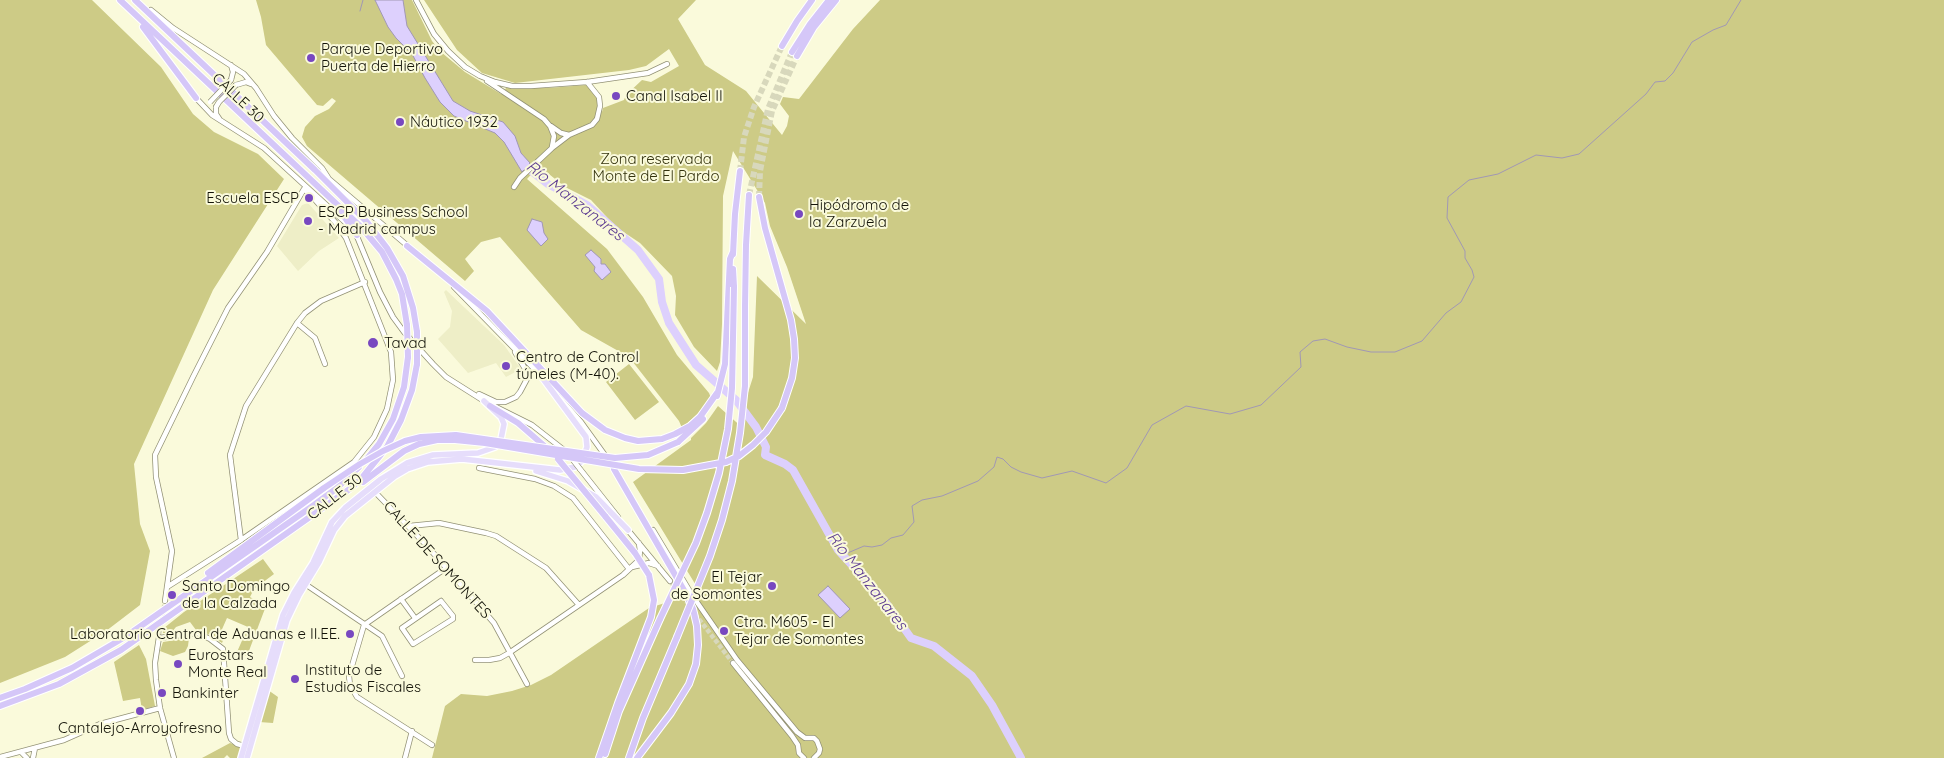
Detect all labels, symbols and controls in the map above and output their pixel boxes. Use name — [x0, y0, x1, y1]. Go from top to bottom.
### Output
place label: Parque Deportivo Puerta de Hierro — [321, 40, 443, 75]
marker: Parque Deportivo Puerta de Hierro — [305, 52, 317, 64]
street label: CALLE 30 — [208, 69, 268, 127]
place label: Canal Isabel II — [626, 87, 723, 105]
marker: Canal Isabel II — [610, 90, 622, 102]
place label: Náutico 1932 — [410, 113, 498, 131]
marker: Náutico 1932 — [394, 116, 406, 128]
park label: Zona reservada Monte de El Pardo — [593, 150, 719, 185]
water label: Río Manzanares — [522, 157, 628, 245]
place label: Escuela ESCP — [206, 189, 299, 207]
marker: Escuela ESCP — [303, 192, 315, 204]
place label: Hipódromo de la Zarzuela — [809, 196, 909, 231]
place label: ESCP Business School - Madrid campus — [318, 203, 468, 238]
marker: Hipódromo de la Zarzuela — [793, 208, 805, 220]
marker: ESCP Business School - Madrid campus — [302, 215, 314, 227]
place label: Tavad — [384, 334, 427, 352]
marker: Tavad — [366, 336, 380, 350]
place label: Centro de Control túneles (M-40). — [516, 348, 639, 383]
marker: Centro de Control túneles (M-40). — [500, 360, 512, 372]
street label: CALLE 30 — [304, 470, 366, 524]
street label: CALLE DE SOMONTES — [379, 497, 495, 623]
water label: Río Manzanares — [823, 528, 911, 634]
place label: El Tejar de Somontes — [671, 568, 762, 603]
place label: Santo Domingo de la Calzada — [182, 577, 290, 612]
marker: El Tejar de Somontes — [766, 580, 778, 592]
marker: Santo Domingo de la Calzada — [166, 589, 178, 601]
place label: Ctra. M605 - El Tejar de Somontes — [734, 613, 864, 648]
place label: Laboratorio Central de Aduanas e II.EE. — [70, 625, 340, 643]
marker: Ctra. M605 - El Tejar de Somontes — [718, 625, 730, 637]
marker: Laboratorio Central de Aduanas e II.EE. — [344, 628, 356, 640]
place label: Eurostars Monte Real — [188, 646, 267, 681]
marker: Eurostars Monte Real — [172, 658, 184, 670]
place label: Instituto de Estudios Fiscales — [305, 661, 421, 696]
marker: Instituto de Estudios Fiscales — [289, 673, 301, 685]
place label: Bankinter — [172, 684, 239, 702]
marker: Bankinter — [156, 687, 168, 699]
marker: Cantalejo-Arroyofresno — [134, 705, 146, 717]
place label: Cantalejo-Arroyofresno — [58, 719, 222, 737]

